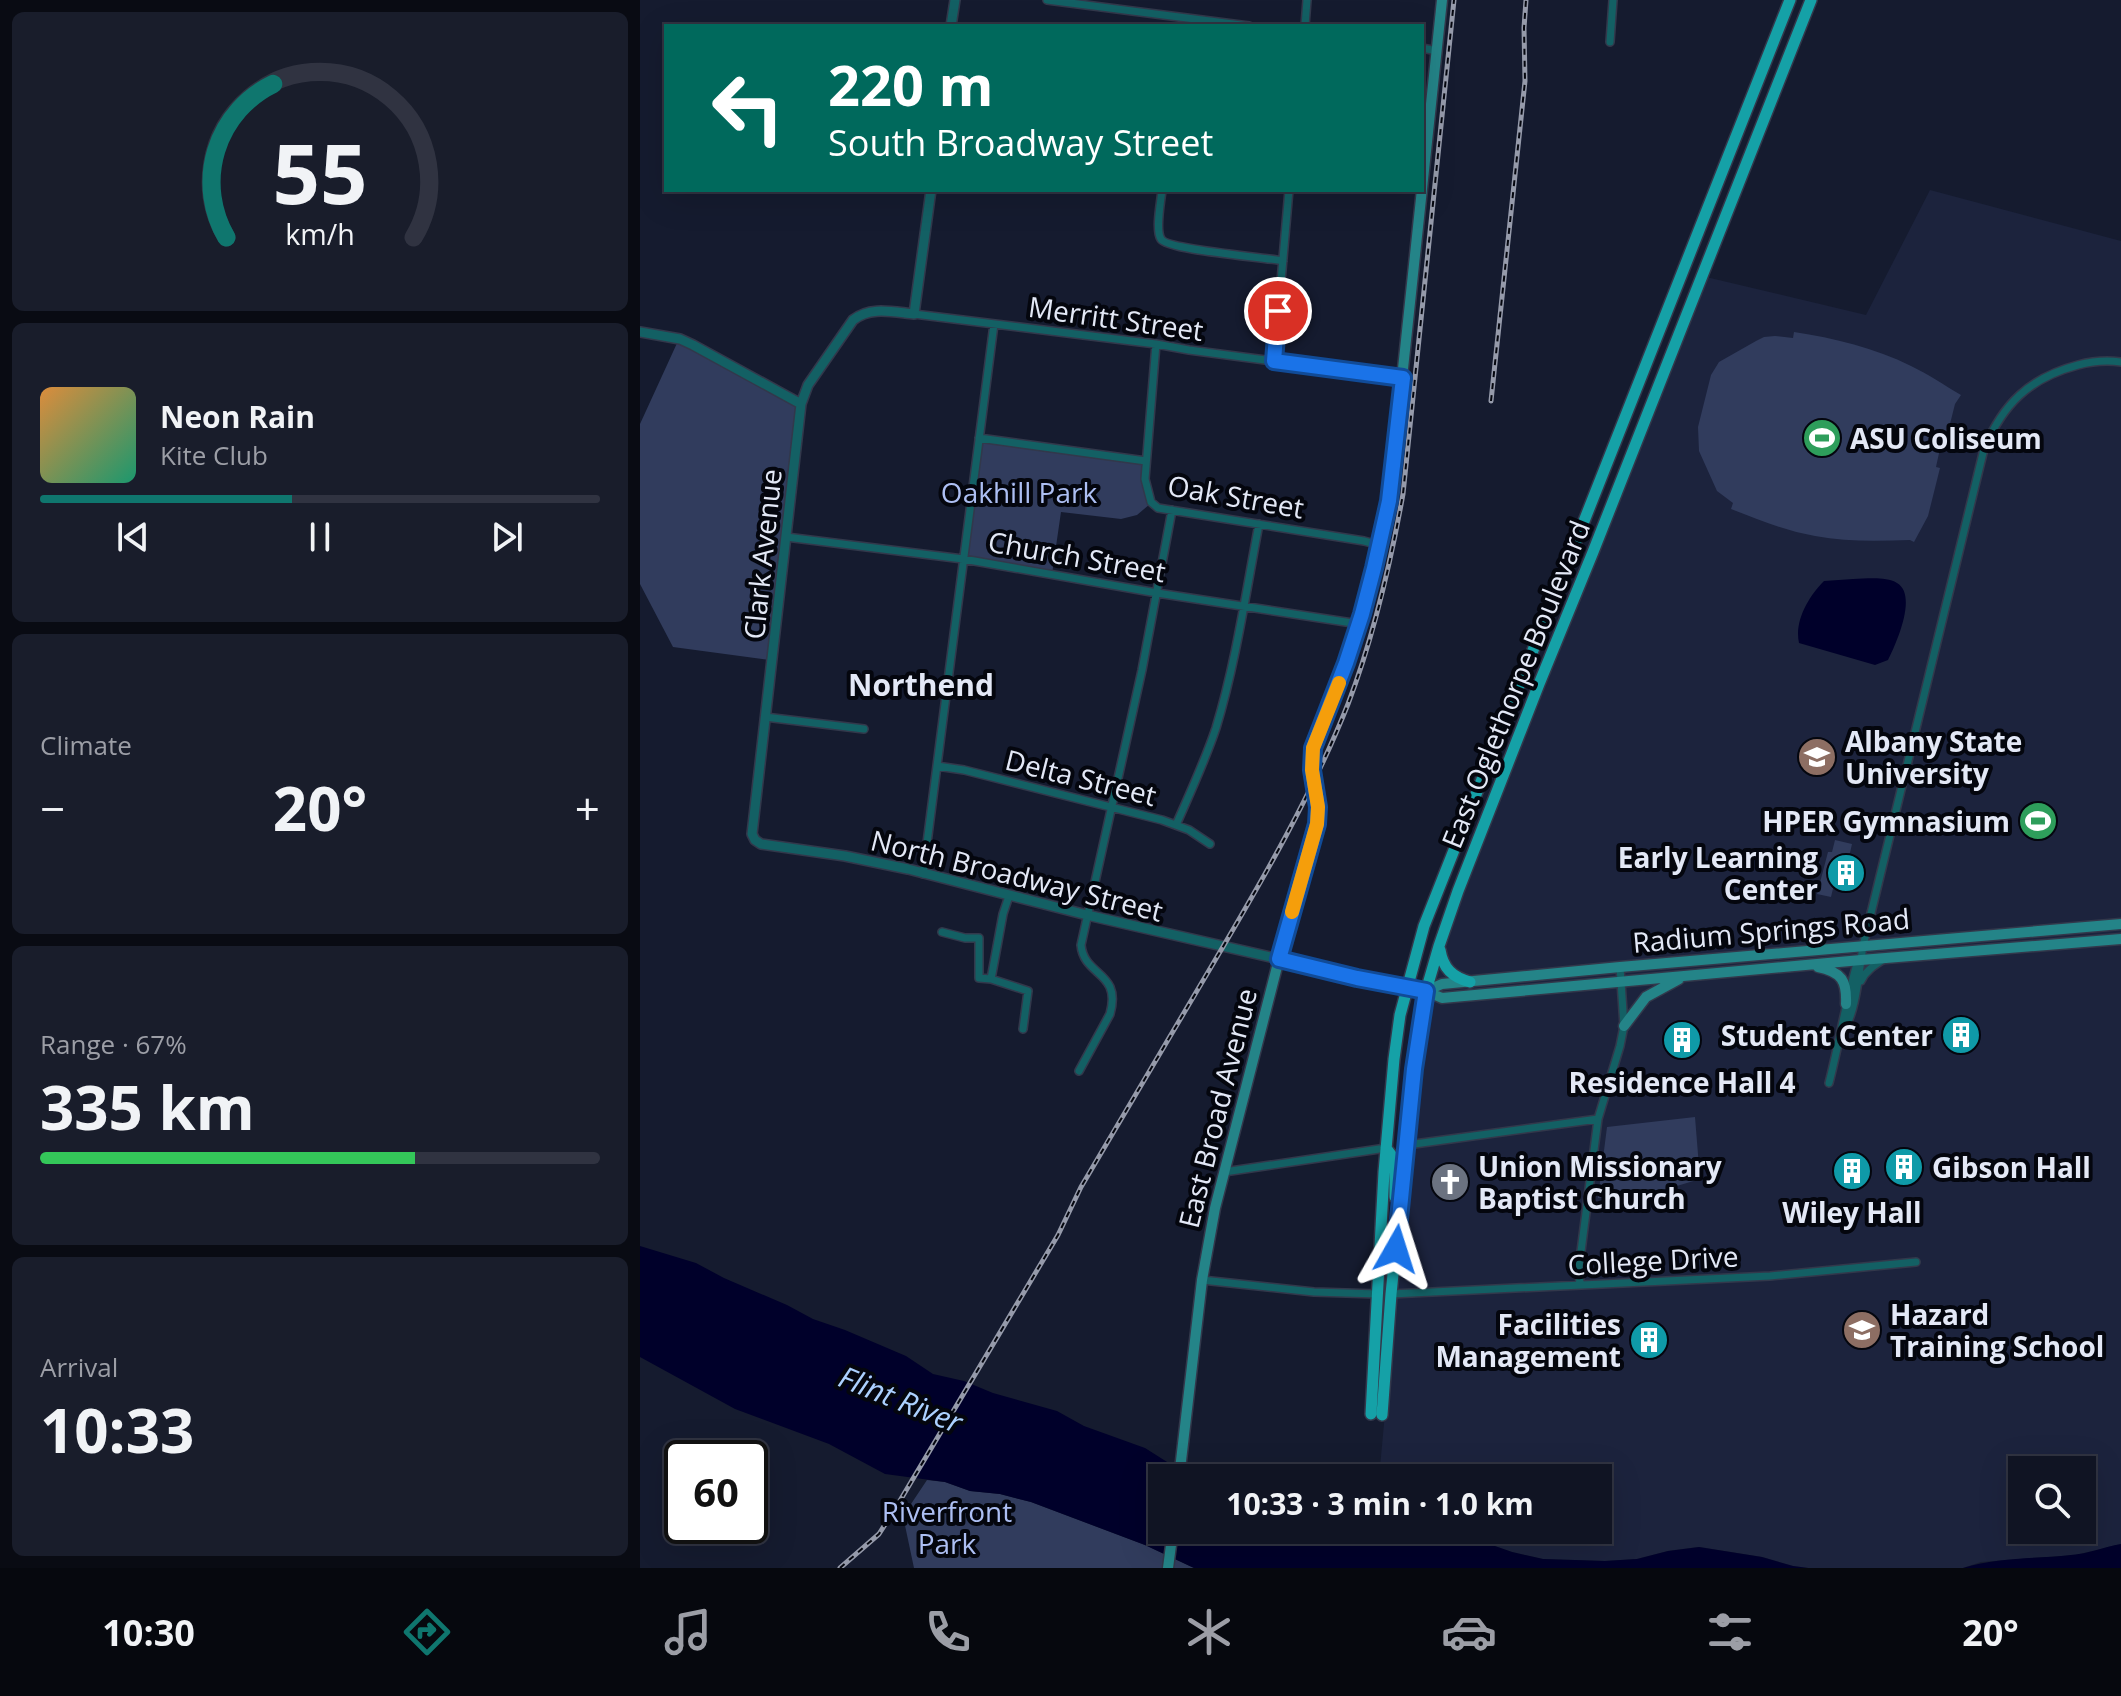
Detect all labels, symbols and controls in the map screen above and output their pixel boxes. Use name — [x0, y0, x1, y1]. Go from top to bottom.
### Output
text: 220 m — [828, 46, 994, 122]
icon: left — [696, 56, 800, 160]
text: 55 — [272, 114, 368, 227]
text: South Broadway Street — [828, 118, 1213, 167]
text: km/h — [285, 214, 355, 253]
pin — [1244, 277, 1312, 345]
street label: Merritt Street — [1026, 287, 1206, 349]
icon: arrive — [1256, 289, 1300, 333]
text: Neon Rain — [160, 396, 315, 437]
sports icon: ASU Coliseum — [1801, 417, 1843, 459]
place label: ASU Coliseum — [1850, 419, 2042, 457]
text: Kite Club — [160, 437, 268, 473]
street label: Oak Street — [1165, 465, 1307, 527]
street label: Clark Avenue — [734, 467, 790, 641]
park label: Oakhill Park — [941, 473, 1097, 511]
icon: previous — [111, 515, 155, 559]
icon: pause — [298, 515, 342, 559]
icon: next — [485, 515, 529, 559]
street label: East Oglethorpe Boulevard — [1432, 515, 1598, 853]
street label: Church Street — [985, 522, 1169, 590]
district label: Northend — [848, 664, 994, 705]
place label: Albany State University — [1845, 722, 2022, 792]
text: Climate — [40, 727, 132, 763]
school or university icon: Albany State University — [1796, 736, 1838, 778]
street label: Delta Street — [1002, 740, 1160, 814]
text: 20° — [273, 767, 367, 849]
text: − — [40, 778, 65, 838]
text: + — [575, 778, 600, 838]
sports icon: HPER Gymnasium — [2017, 800, 2059, 842]
place label: HPER Gymnasium — [1762, 802, 2010, 840]
street label: North Broadway Street — [867, 820, 1167, 930]
place label: Early Learning Center — [1618, 838, 1818, 908]
building icon: Early Learning Center — [1825, 852, 1867, 894]
street label: Radium Springs Road — [1631, 899, 1911, 961]
street label: East Broad Avenue — [1169, 984, 1265, 1232]
building icon: Student Center — [1940, 1014, 1982, 1056]
place label: Student Center — [1721, 1016, 1933, 1054]
building icon: Residence Hall 4 — [1661, 1019, 1703, 1061]
text: Range · 67% — [40, 1026, 187, 1062]
place label: Residence Hall 4 — [1568, 1063, 1796, 1101]
text: 335 km — [40, 1066, 255, 1148]
building icon: Gibson Hall — [1883, 1146, 1925, 1188]
place label: Union Missionary Baptist Church — [1478, 1147, 1722, 1217]
place label: Gibson Hall — [1932, 1148, 2091, 1186]
building icon: Wiley Hall — [1831, 1150, 1873, 1192]
church icon: Union Missionary Baptist Church — [1429, 1161, 1471, 1203]
place label: Wiley Hall — [1782, 1193, 1922, 1231]
position arrow — [1354, 1207, 1438, 1291]
street label: College Drive — [1567, 1237, 1739, 1283]
place label: Hazard Training School — [1890, 1295, 2104, 1365]
place label: Facilities Management — [1435, 1305, 1621, 1375]
school or university icon: Hazard Training School — [1841, 1309, 1883, 1351]
building icon: Facilities Management — [1628, 1319, 1670, 1361]
text: Arrival — [40, 1349, 118, 1385]
water label: Flint River — [833, 1356, 970, 1443]
text: 10:33 — [40, 1389, 194, 1471]
speed limit sign: 60 — [664, 1440, 768, 1544]
map controls — [2008, 1456, 2096, 1544]
button: search — [2008, 1456, 2096, 1544]
text: 10:33 · 3 min · 1.0 km — [1226, 1483, 1534, 1524]
park label: Riverfront Park — [882, 1492, 1012, 1562]
icon: directions — [399, 1604, 455, 1660]
icon: music — [660, 1604, 716, 1660]
icon: phone — [920, 1604, 976, 1660]
icon: climate — [1181, 1604, 1237, 1660]
icon: car — [1441, 1604, 1497, 1660]
icon: filters — [1702, 1604, 1758, 1660]
text: 10:30 — [102, 1608, 195, 1657]
text: 20° — [1962, 1608, 2019, 1657]

